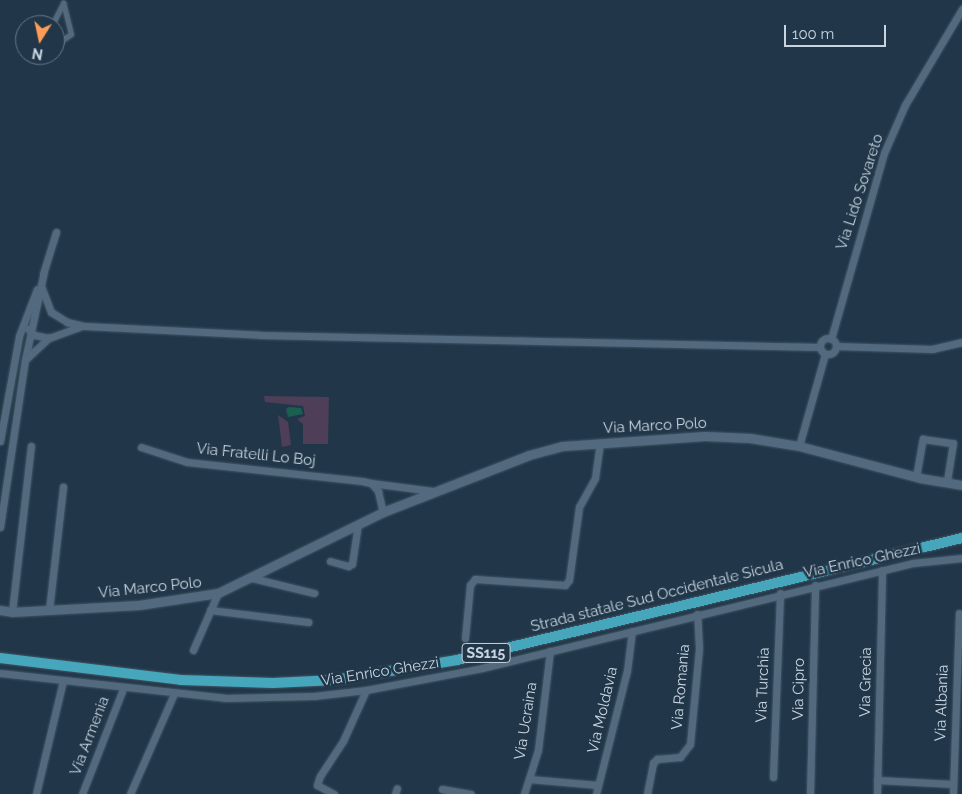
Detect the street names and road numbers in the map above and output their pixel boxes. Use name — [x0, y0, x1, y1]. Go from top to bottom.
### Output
street label: Via Lido Sovareto — [833, 132, 887, 252]
street label: Via Marco Polo — [603, 414, 707, 438]
street label: Via Fratelli Lo Boj — [196, 440, 316, 470]
street label: Via Enrico Ghezzi — [802, 540, 922, 582]
street label: Strada statale Sud Occidentale Sicula — [529, 556, 785, 636]
street label: Via Marco Polo — [97, 574, 203, 602]
road number: SS115 — [461, 641, 511, 664]
street label: Via Romania — [668, 643, 694, 731]
street label: Via Turchia — [753, 647, 773, 723]
street label: Via Grecia — [856, 647, 876, 717]
street label: Via Enrico Ghezzi — [320, 654, 440, 690]
street label: Via Cipro — [789, 658, 809, 720]
street label: Via Albania — [932, 664, 952, 742]
street label: Via Moldavia — [584, 665, 622, 755]
street label: Via Ucraina — [511, 681, 541, 761]
street label: Via Armenia — [67, 694, 113, 778]

